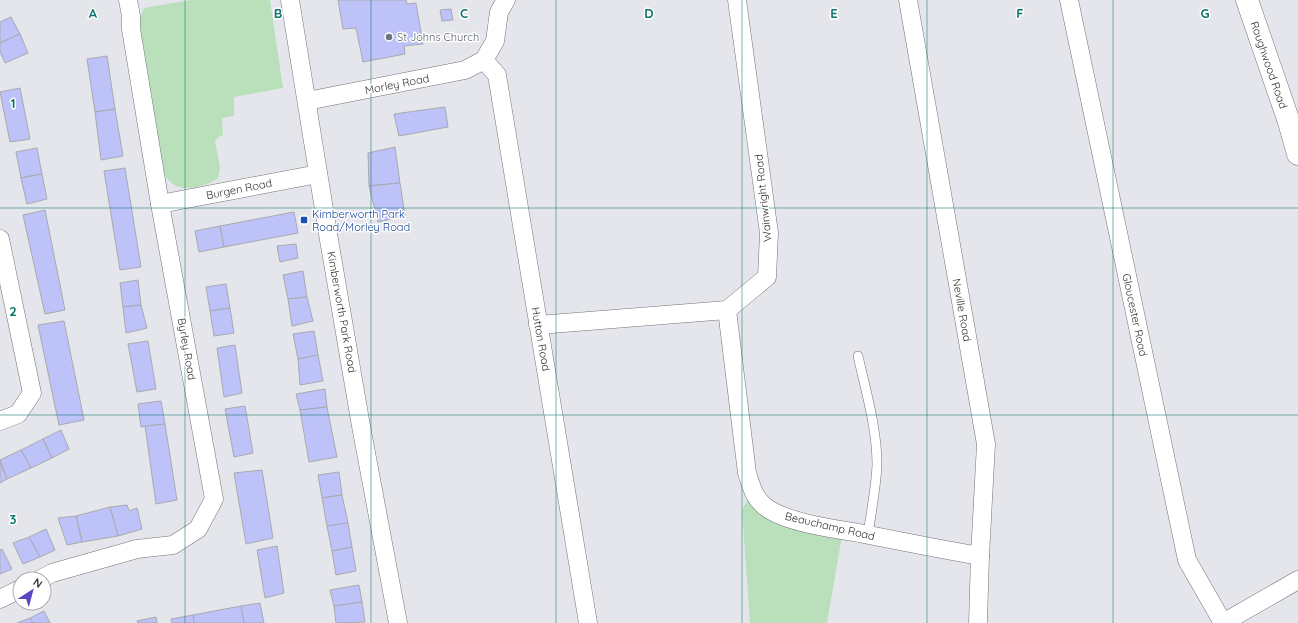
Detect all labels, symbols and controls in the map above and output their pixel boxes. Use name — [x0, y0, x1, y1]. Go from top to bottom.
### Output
text: A — [89, 5, 98, 21]
text: B — [274, 5, 282, 21]
text: C — [460, 5, 468, 21]
text: D — [644, 5, 654, 21]
text: E — [830, 5, 838, 21]
text: F — [1016, 5, 1024, 21]
text: G — [1200, 5, 1210, 21]
street label: Roughwood Road — [1247, 19, 1291, 111]
place label: St Johns Church — [397, 30, 479, 44]
marker: St Johns Church — [384, 32, 394, 42]
street label: Morley Road — [364, 71, 430, 97]
text: 1 — [10, 95, 16, 111]
street label: Wainwright Road — [751, 154, 775, 242]
street label: Burgen Road — [205, 176, 273, 202]
place label: Kimberworth Park Road/Morley Road — [312, 207, 410, 234]
marker: Kimberworth Park Road/Morley Road — [299, 215, 309, 225]
street label: Kimberworth Park Road — [324, 250, 360, 374]
street label: Gloucester Road — [1119, 272, 1151, 358]
street label: Neville Road — [950, 277, 974, 343]
text: 2 — [9, 303, 17, 319]
street label: Hutton Road — [528, 306, 554, 372]
street label: Byrley Road — [175, 317, 199, 381]
street label: Beauchamp Road — [784, 509, 876, 543]
text: 3 — [10, 511, 17, 527]
north arrow — [12, 571, 52, 611]
text: N — [30, 575, 45, 591]

